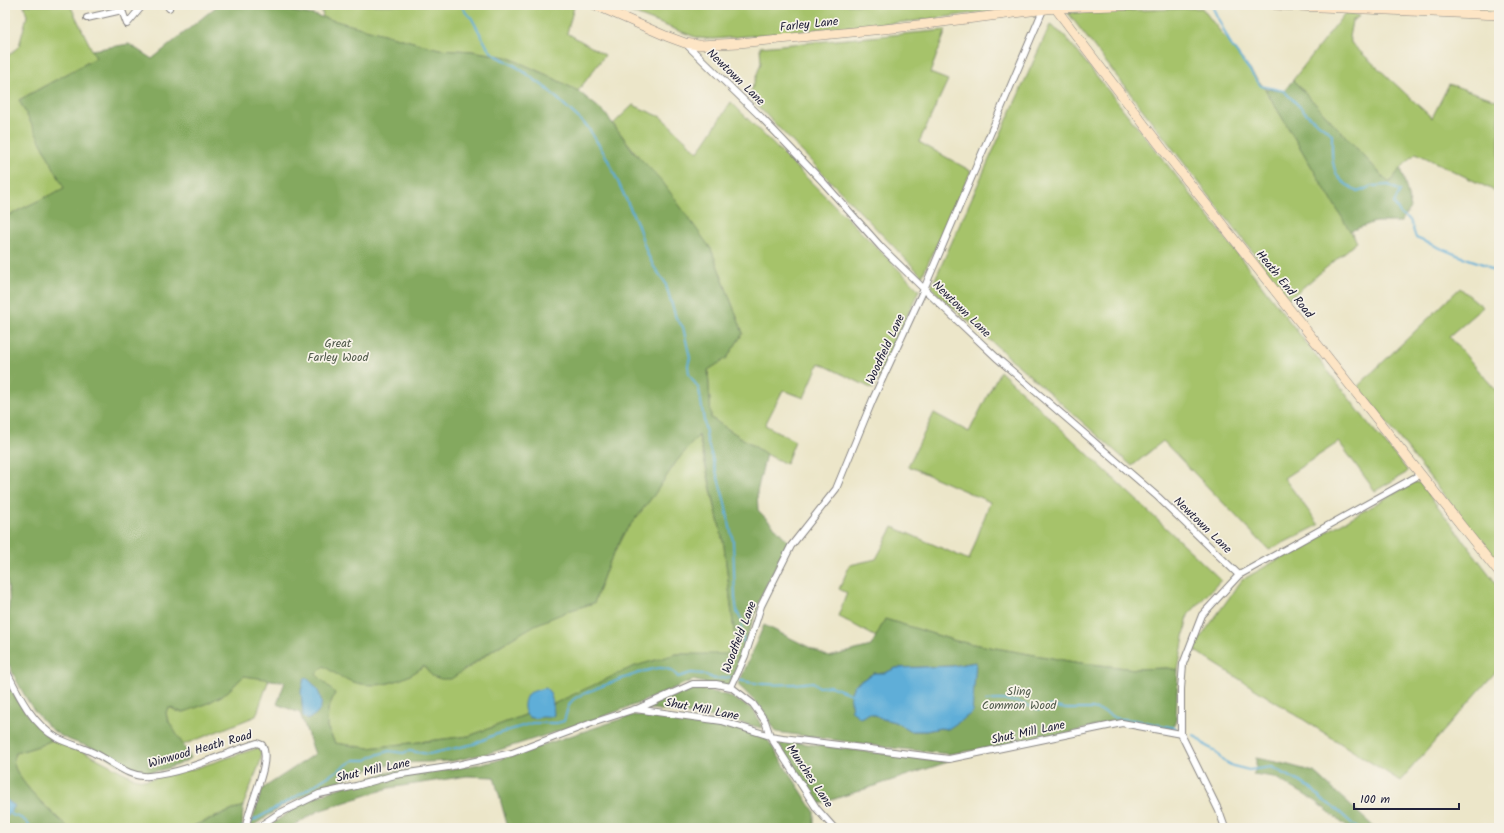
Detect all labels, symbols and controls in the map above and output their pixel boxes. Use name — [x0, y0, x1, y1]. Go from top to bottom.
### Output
street label: Farley Lane — [779, 12, 840, 37]
street label: Newtown Lane — [702, 44, 770, 111]
street label: Heath End Road — [1251, 246, 1319, 323]
street label: Newtown Lane — [928, 276, 996, 343]
street label: Woodfield Lane — [861, 310, 910, 388]
park label: Great Farley Wood — [308, 334, 369, 367]
street label: Newtown Lane — [1169, 492, 1237, 559]
street label: Woodfield Lane — [717, 598, 762, 676]
park label: Sling Common Wood — [982, 682, 1057, 715]
street label: Shut Mill Lane — [663, 693, 741, 726]
street label: Shut Mill Lane — [989, 715, 1067, 750]
street label: Winwood Heath Road — [146, 725, 255, 773]
street label: Munches Lane — [781, 741, 838, 812]
street label: Shut Mill Lane — [334, 753, 412, 788]
scale bar — [1354, 785, 1459, 811]
text: 100 m — [1360, 790, 1391, 809]

